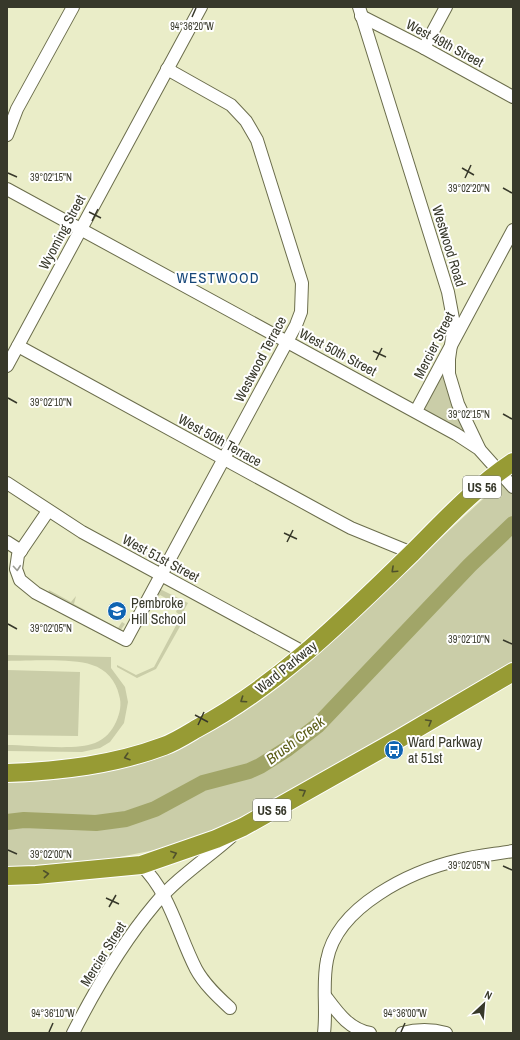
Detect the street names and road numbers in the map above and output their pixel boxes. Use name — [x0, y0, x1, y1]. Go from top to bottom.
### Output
street label: West 49th Street — [403, 15, 487, 71]
street label: Wyoming Street — [35, 191, 89, 273]
street label: Westwood Road — [428, 203, 470, 289]
street label: Mercier Street — [409, 309, 459, 381]
street label: Westwood Terrace — [230, 313, 290, 405]
street label: West 50th Street — [296, 324, 380, 380]
street label: West 50th Terrace — [175, 410, 265, 470]
road number: US 56 — [463, 476, 501, 498]
street label: West 51st Street — [119, 530, 203, 586]
street label: Ward Parkway — [251, 636, 321, 697]
road number: US 56 — [253, 799, 291, 821]
street label: Mercier Street — [76, 918, 130, 990]

